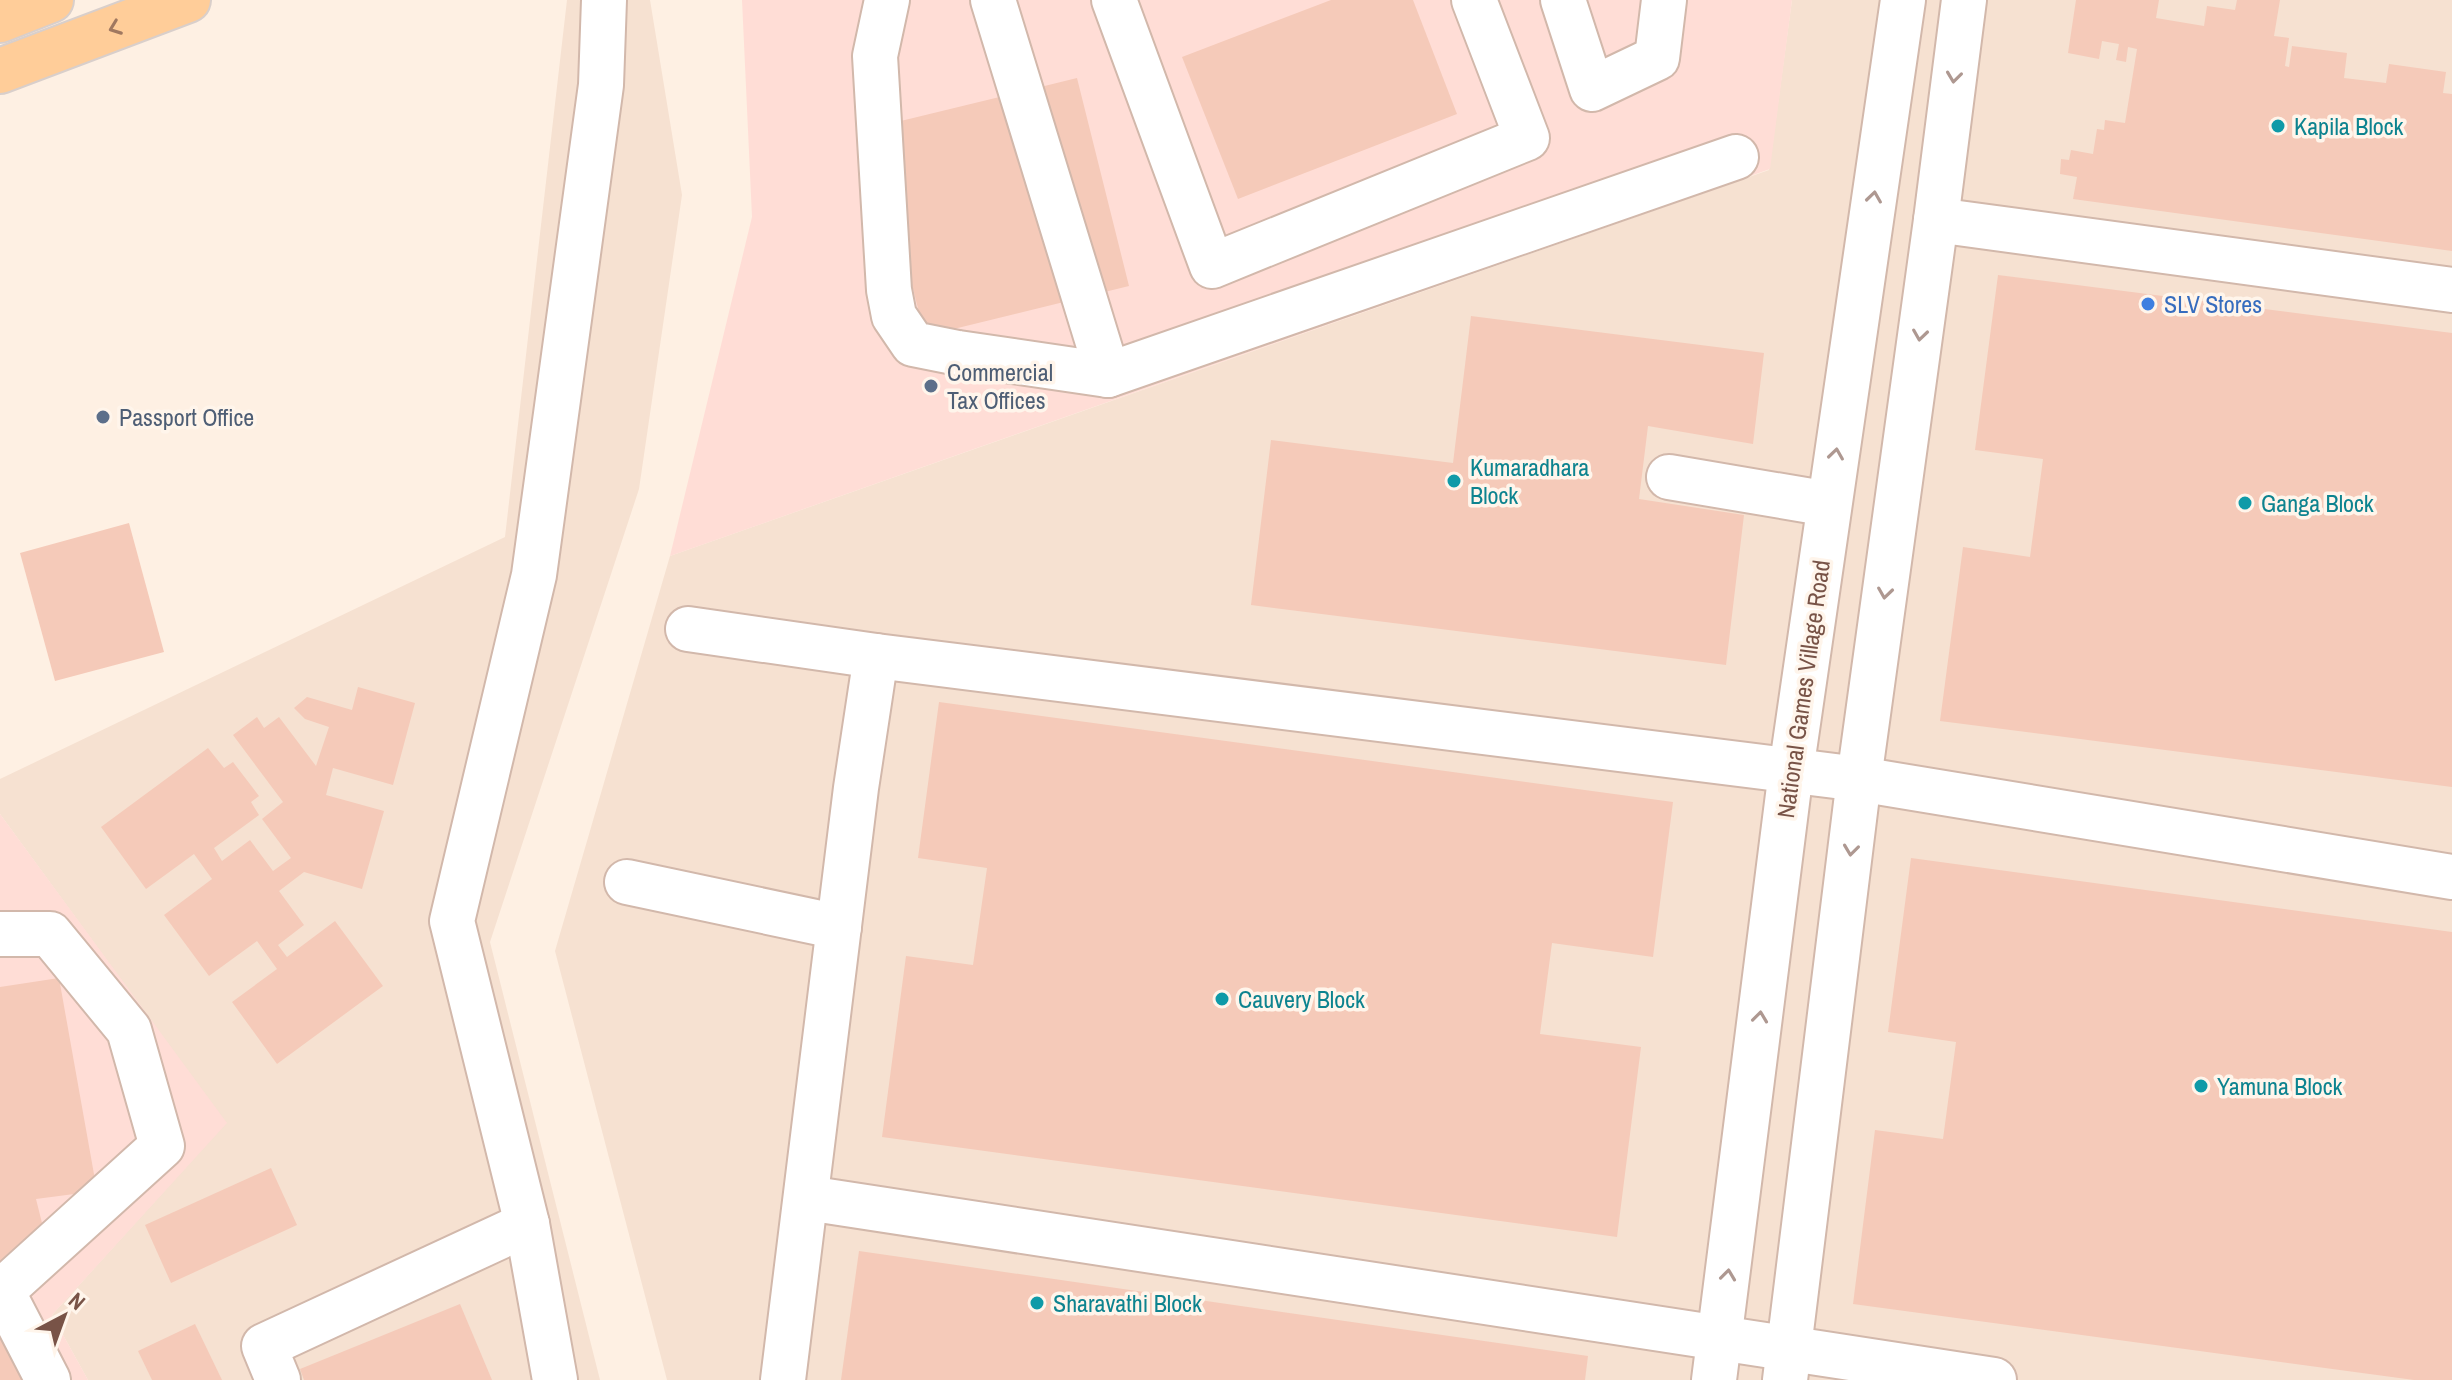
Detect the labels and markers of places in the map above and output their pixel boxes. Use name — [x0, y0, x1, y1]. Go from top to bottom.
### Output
place label: Kapila Block — [2294, 110, 2404, 142]
marker: Kapila Block — [2269, 117, 2287, 135]
place label: SLV Stores — [2164, 288, 2262, 320]
marker: SLV Stores — [2139, 295, 2157, 313]
place label: Commercial Tax Offices — [947, 356, 1053, 416]
marker: Commercial Tax Offices — [922, 377, 940, 395]
place label: Passport Office — [119, 401, 254, 433]
marker: Passport Office — [94, 408, 112, 426]
place label: Kumaradhara Block — [1470, 451, 1589, 511]
marker: Kumaradhara Block — [1445, 472, 1463, 490]
place label: Ganga Block — [2261, 487, 2374, 519]
marker: Ganga Block — [2236, 494, 2254, 512]
place label: Cauvery Block — [1238, 983, 1365, 1015]
marker: Cauvery Block — [1213, 990, 1231, 1008]
place label: Yamuna Block — [2217, 1070, 2343, 1102]
marker: Yamuna Block — [2192, 1077, 2210, 1095]
place label: Sharavathi Block — [1053, 1287, 1202, 1319]
marker: Sharavathi Block — [1028, 1294, 1046, 1312]

